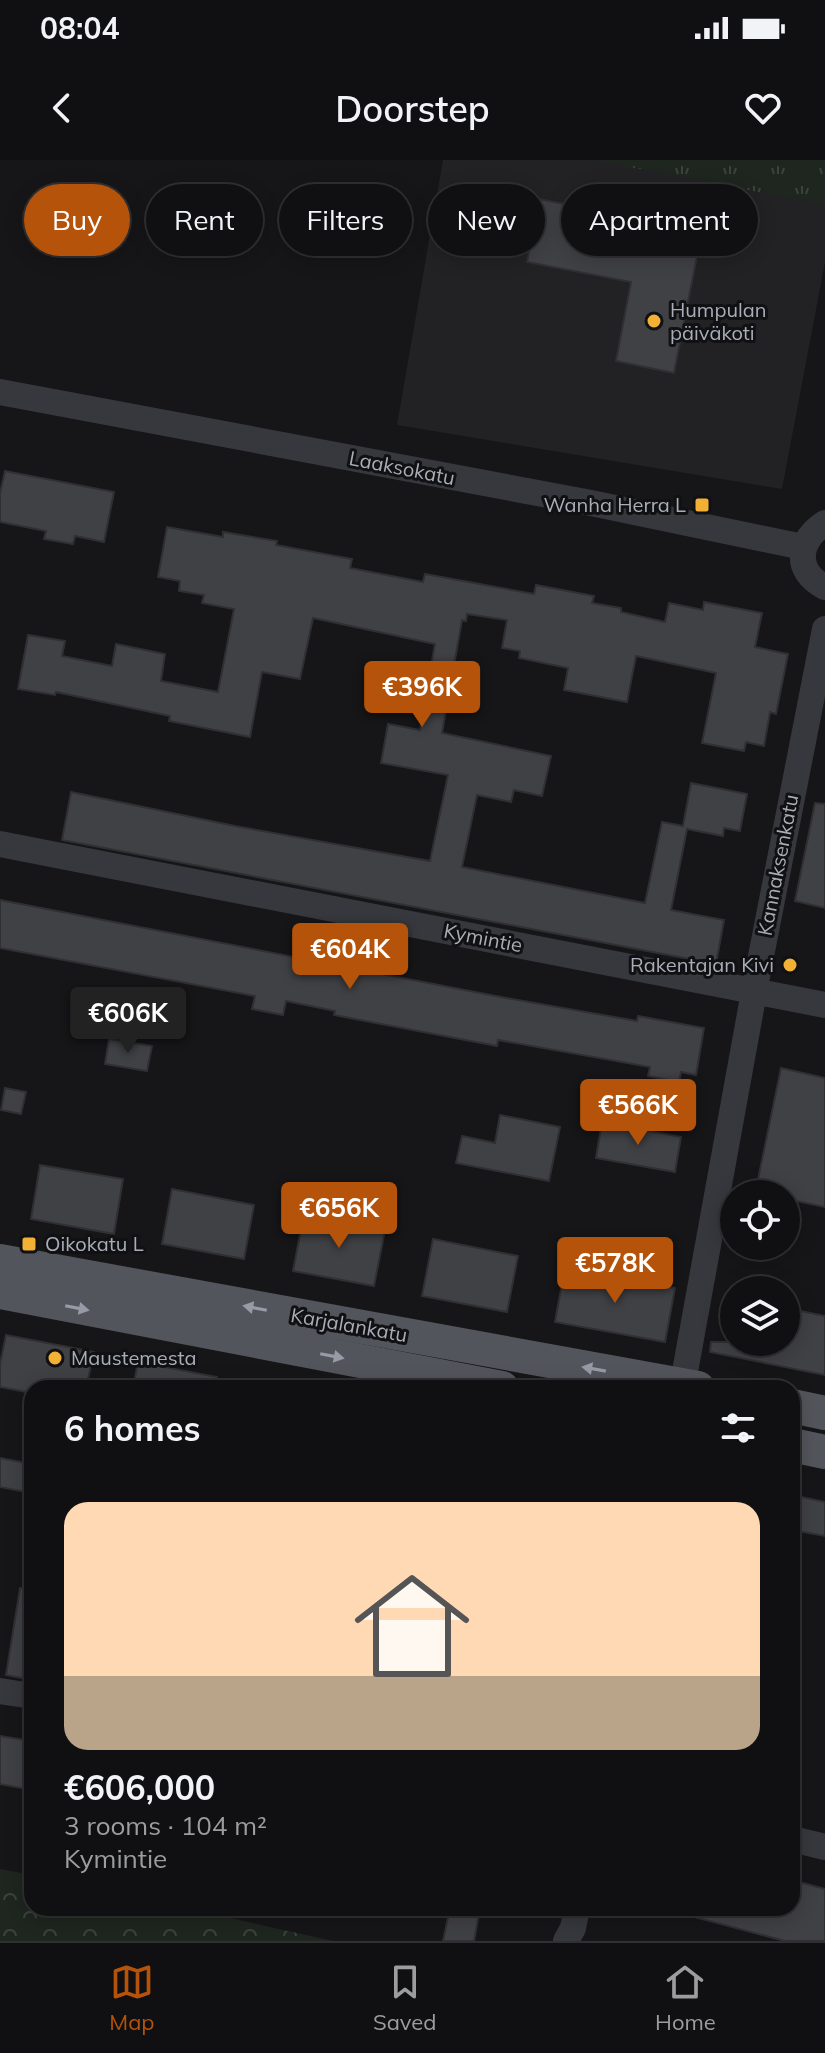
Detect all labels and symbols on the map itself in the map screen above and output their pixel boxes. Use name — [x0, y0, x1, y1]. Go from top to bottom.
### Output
place label: Humpulan päiväkoti — [670, 297, 766, 345]
marker: Humpulan päiväkoti — [645, 312, 663, 330]
street label: Laaksokatu — [347, 445, 457, 490]
place label: Wanha Herra L — [544, 492, 686, 517]
marker: Wanha Herra L — [693, 496, 711, 514]
pin: €396K — [366, 661, 478, 729]
street label: Kannaksenkatu — [752, 792, 803, 938]
street label: Kymintie — [442, 918, 524, 957]
pin: €604K — [294, 923, 406, 991]
place label: Rakentajan Kivi — [630, 952, 774, 977]
marker: Rakentajan Kivi — [781, 956, 799, 974]
pin: €606K — [72, 987, 184, 1055]
pin: €566K — [582, 1079, 694, 1147]
pin: €656K — [283, 1182, 395, 1250]
place label: Oikokatu L — [45, 1231, 144, 1256]
marker: Oikokatu L — [20, 1235, 38, 1253]
pin: €578K — [559, 1237, 671, 1305]
one-way arrow — [64, 1302, 89, 1314]
one-way arrow — [243, 1302, 268, 1314]
street label: Karjalankatu — [289, 1302, 409, 1347]
place label: Maustemesta — [71, 1345, 197, 1370]
marker: Maustemesta — [46, 1349, 64, 1367]
one-way arrow — [320, 1351, 345, 1363]
one-way arrow — [581, 1362, 606, 1374]

